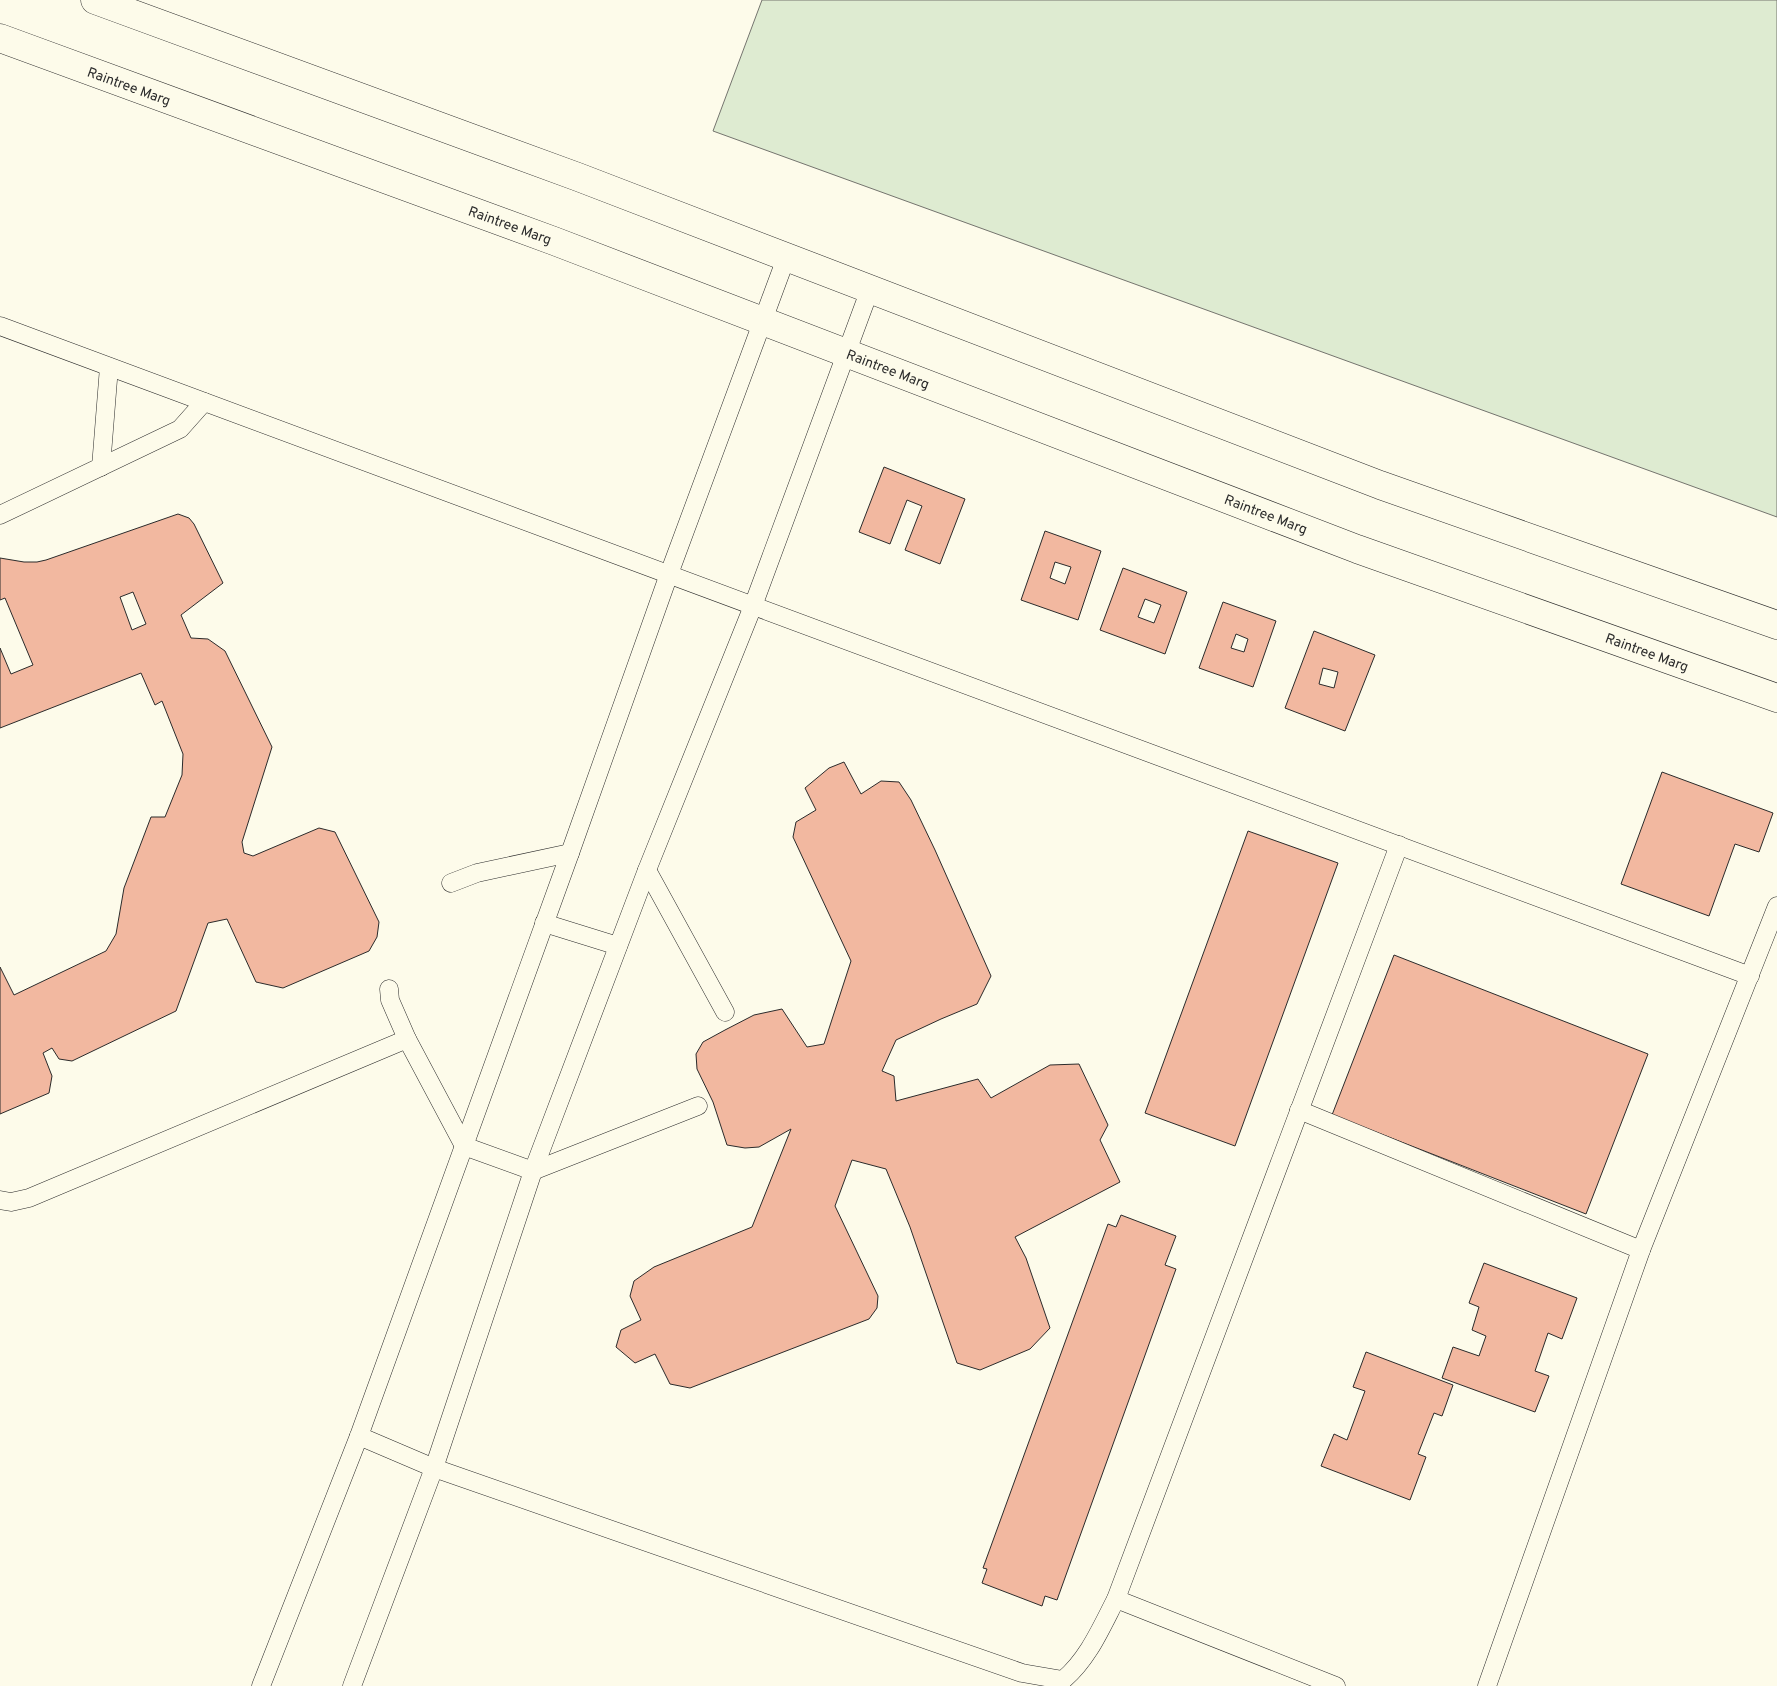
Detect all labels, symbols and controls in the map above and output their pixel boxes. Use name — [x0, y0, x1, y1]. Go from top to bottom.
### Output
street label: Raintree Marg — [84, 64, 173, 110]
street label: Raintree Marg — [465, 203, 554, 249]
street label: Raintree Marg — [844, 347, 931, 394]
street label: Raintree Marg — [1222, 492, 1309, 539]
street label: Raintree Marg — [1602, 630, 1691, 676]

